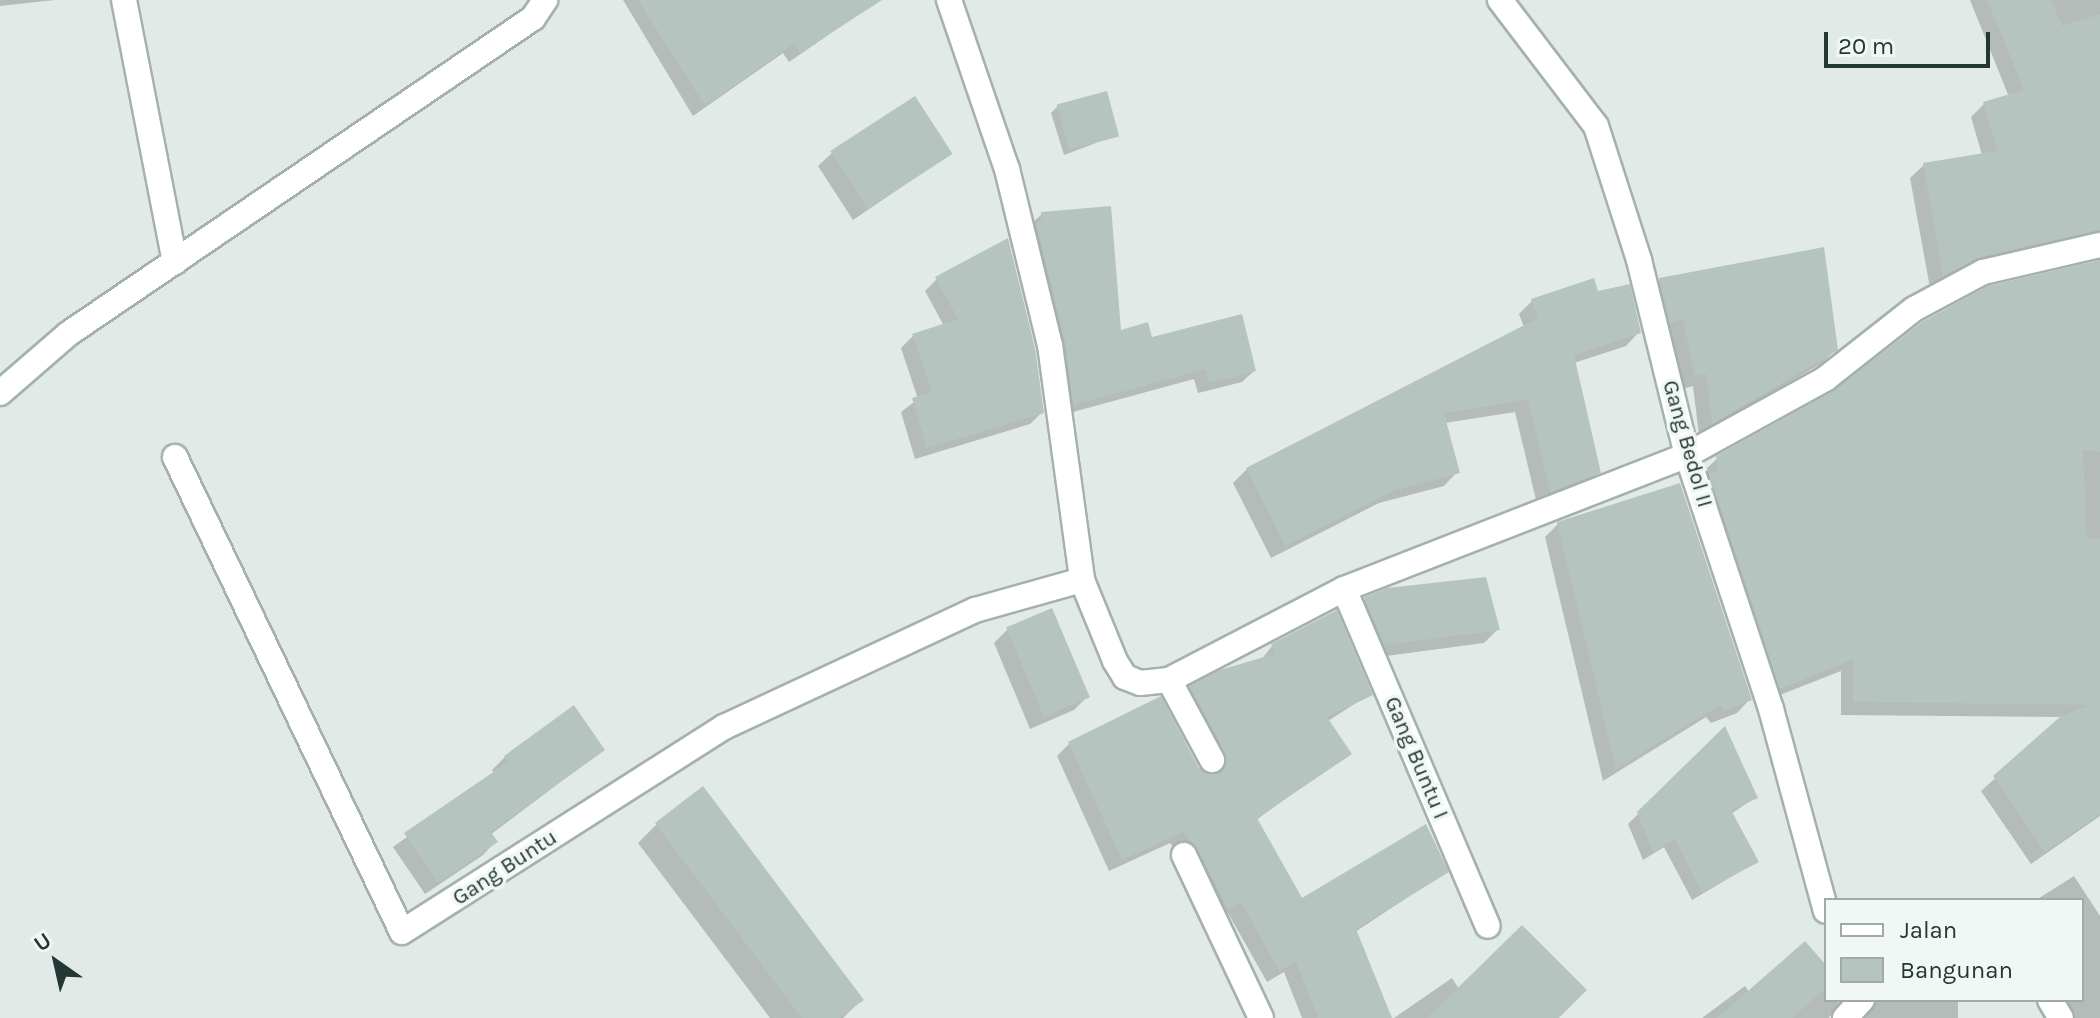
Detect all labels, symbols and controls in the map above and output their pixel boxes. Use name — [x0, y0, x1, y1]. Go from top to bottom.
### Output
scale bar — [1828, 16, 1994, 66]
text: 20 m — [1838, 32, 1894, 60]
street label: Gang Bedol II — [1656, 377, 1718, 511]
street label: Gang Buntu I — [1378, 693, 1454, 823]
street label: Gang Buntu — [448, 825, 562, 911]
legend — [1824, 898, 2084, 1002]
text: Jalan — [1900, 916, 1957, 944]
north arrow — [16, 922, 96, 1002]
text: U — [29, 927, 56, 957]
text: Bangunan — [1900, 956, 2013, 984]

